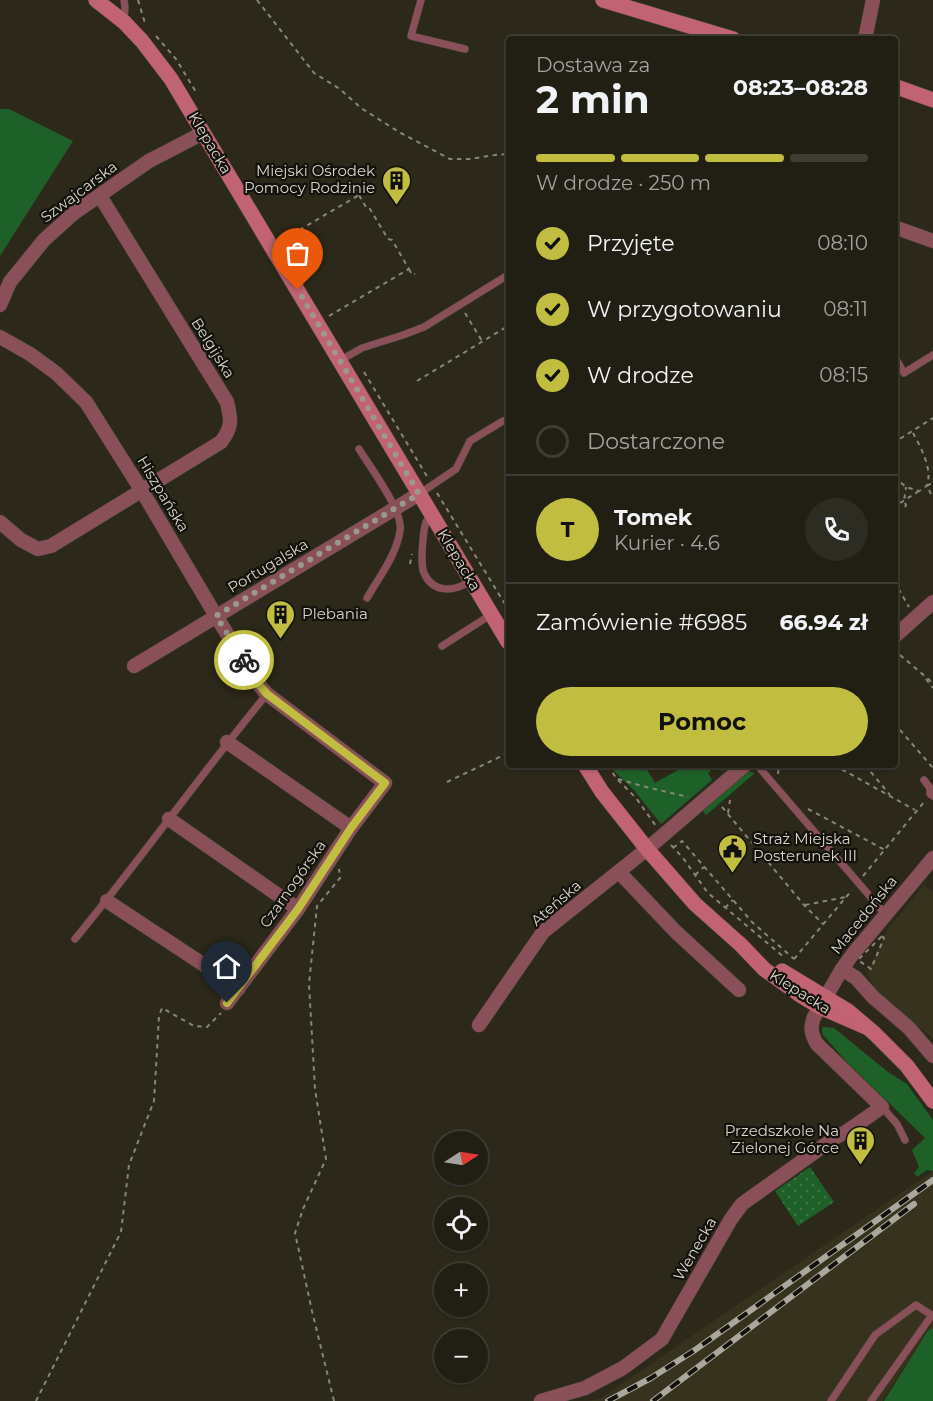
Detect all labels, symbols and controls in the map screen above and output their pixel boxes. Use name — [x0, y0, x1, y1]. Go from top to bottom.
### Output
text: Dostawa za — [536, 53, 650, 77]
text: 08:23–08:28 — [733, 74, 868, 101]
text: 2 min — [536, 75, 650, 123]
street label: Klepacka — [185, 108, 236, 177]
street label: Szwajcarska — [37, 157, 121, 227]
place label: Miejski Ośrodek Pomocy Rodzinie — [244, 161, 375, 197]
building icon: Miejski Ośrodek Pomocy Rodzinie — [380, 164, 412, 206]
text: W drodze · 250 m — [536, 171, 711, 195]
icon: check — [536, 227, 569, 260]
pin — [272, 228, 323, 290]
text: Przyjęte — [587, 230, 675, 257]
text: 08:10 — [817, 231, 868, 255]
icon: bag — [281, 237, 314, 270]
icon: check — [536, 293, 569, 326]
text: W przygotowaniu — [587, 296, 782, 323]
text: 08:11 — [823, 297, 868, 321]
street label: Belgijska — [187, 314, 239, 382]
icon: check — [536, 359, 569, 392]
text: W drodze — [587, 362, 694, 389]
text: 08:15 — [819, 363, 868, 387]
text: Dostarczone — [587, 428, 725, 455]
street label: Hiszpańska — [133, 452, 194, 535]
button: phone — [805, 498, 868, 561]
text: Tomek — [614, 504, 692, 531]
text: T — [561, 516, 574, 543]
street label: Klepacka — [434, 525, 485, 594]
text: Kurier · 4.6 — [614, 531, 720, 555]
street label: Portugalska — [224, 534, 311, 597]
building icon: Plebania — [265, 598, 297, 640]
place label: Plebania — [302, 604, 368, 623]
text: Zamówienie #6985 — [536, 609, 747, 636]
text: 66.94 zł — [779, 609, 868, 636]
courier — [214, 630, 274, 690]
icon: bike — [228, 644, 261, 677]
button: Pomoc — [536, 687, 868, 756]
place label: Straż Miejska Posterunek III — [753, 829, 857, 865]
public building icon: Straż Miejska Posterunek III — [716, 832, 748, 874]
street label: Czarnogórska — [255, 836, 330, 931]
street label: Macedońska — [826, 872, 901, 958]
street label: Ateńska — [527, 876, 585, 930]
pin — [201, 941, 252, 1003]
icon: home — [210, 950, 243, 983]
street label: Klepacka — [766, 965, 834, 1018]
place label: Przedszkole Na Zielonej Górce — [725, 1121, 839, 1157]
building icon: Przedszkole Na Zielonej Górce — [844, 1124, 876, 1166]
north arrow — [434, 1131, 488, 1185]
map controls — [434, 1131, 488, 1383]
button: locate — [434, 1197, 488, 1251]
street label: Wenecka — [669, 1214, 720, 1284]
button: + — [434, 1263, 488, 1317]
button: − — [434, 1329, 488, 1383]

